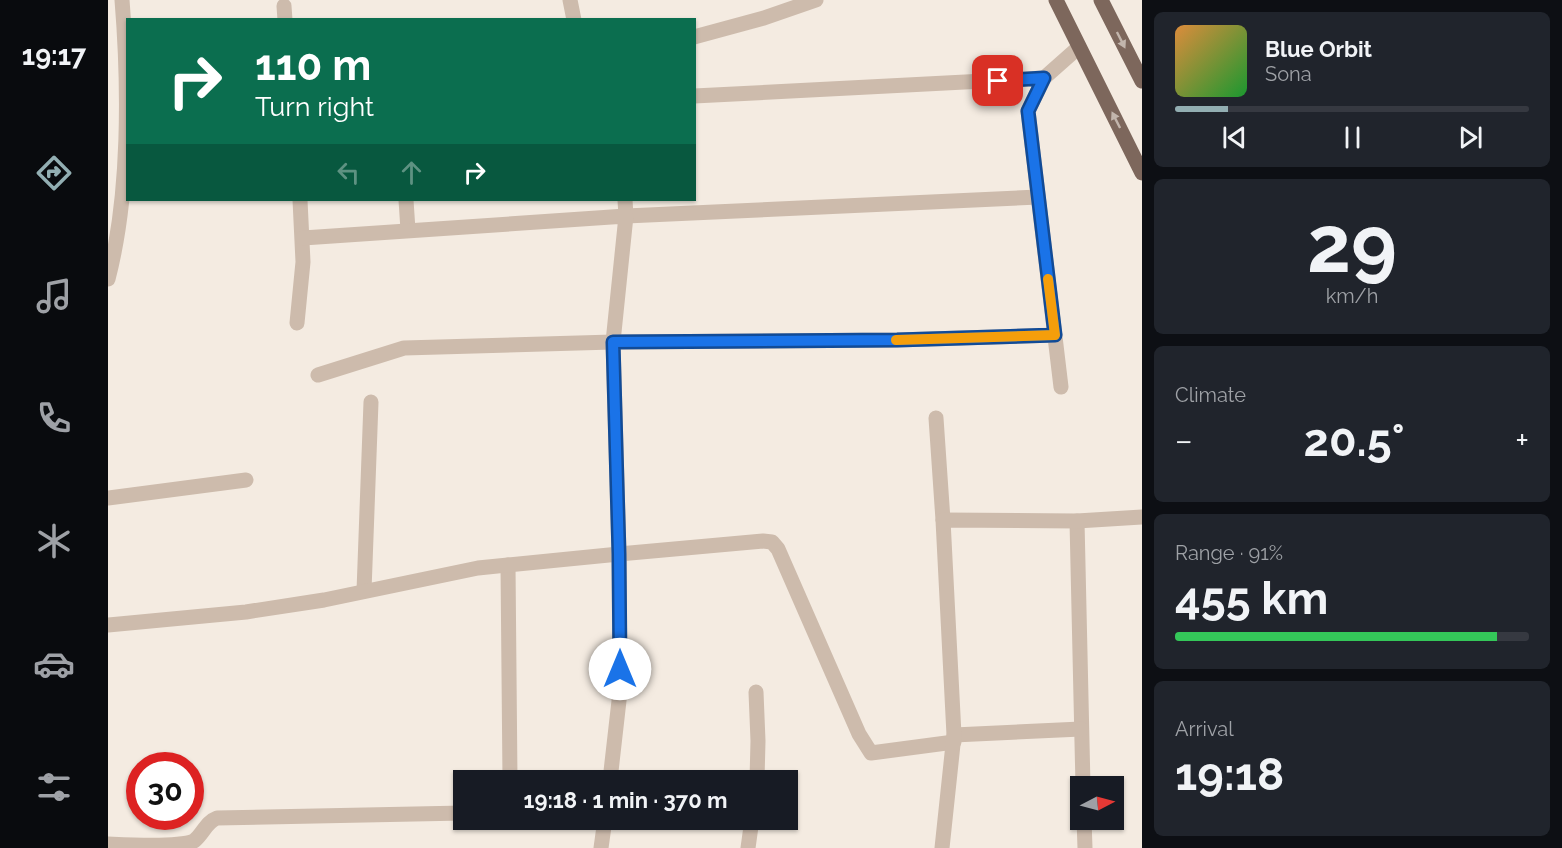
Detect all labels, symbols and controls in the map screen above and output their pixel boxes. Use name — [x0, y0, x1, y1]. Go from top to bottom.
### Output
one-way arrow — [1116, 31, 1126, 49]
text: Blue Orbit — [1265, 36, 1372, 62]
text: 19:17 — [22, 40, 86, 71]
text: 110 m — [255, 41, 371, 90]
icon: right — [156, 42, 234, 120]
pin — [972, 55, 1023, 106]
text: Sona — [1265, 62, 1312, 86]
icon: arrive — [981, 64, 1014, 97]
text: Turn right — [255, 91, 374, 122]
one-way arrow — [1111, 112, 1121, 129]
icon: previous — [1218, 121, 1251, 154]
icon: pause — [1336, 121, 1369, 154]
icon: next — [1454, 121, 1487, 154]
icon: directions — [33, 152, 75, 194]
icon: left — [332, 156, 365, 189]
icon: ahead — [395, 156, 428, 189]
icon: right — [458, 156, 491, 189]
text: 29 — [1307, 199, 1397, 290]
icon: music — [33, 275, 75, 317]
text: km/h — [1326, 284, 1378, 308]
text: Climate — [1175, 383, 1246, 407]
icon: phone — [33, 397, 75, 439]
text: 20.5° — [1304, 414, 1404, 467]
text: − — [1175, 421, 1193, 460]
text: + — [1515, 421, 1529, 460]
icon: climate — [33, 520, 75, 562]
text: Range · 91% — [1175, 541, 1283, 565]
text: 455 km — [1175, 572, 1328, 625]
position arrow — [588, 637, 652, 701]
icon: car — [33, 643, 75, 685]
text: Arrival — [1175, 717, 1234, 741]
text: 19:18 — [1175, 748, 1284, 801]
speed limit sign: 30 — [126, 752, 204, 830]
icon: filters — [33, 766, 75, 808]
north arrow — [1070, 776, 1124, 830]
map controls — [1070, 776, 1124, 830]
text: 19:18 · 1 min · 370 m — [524, 787, 727, 813]

